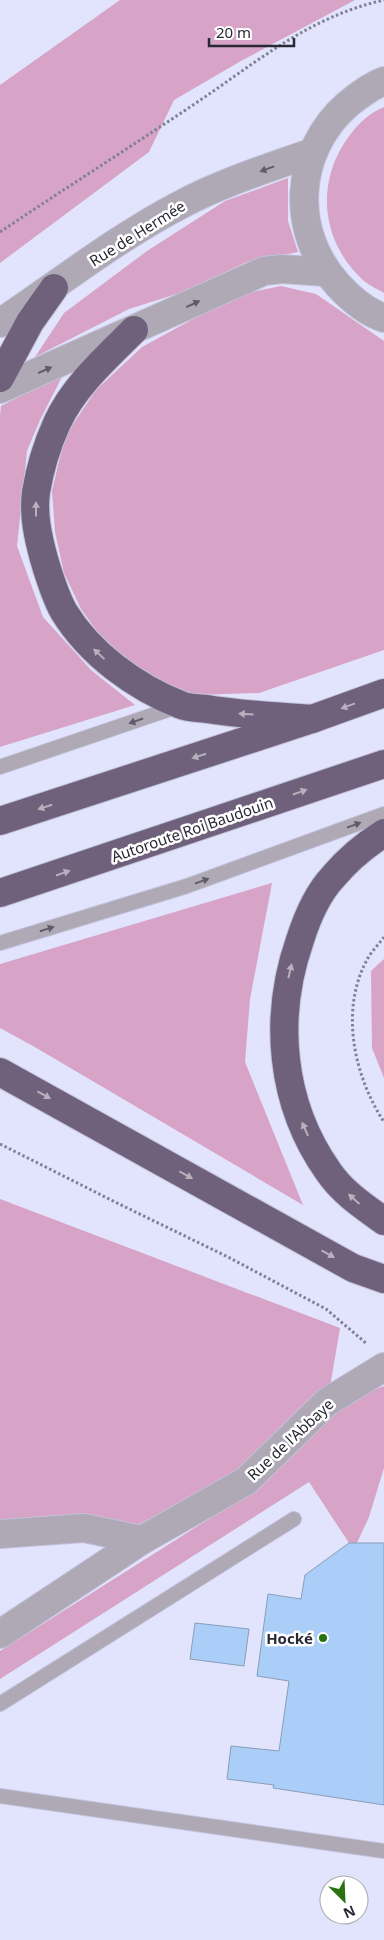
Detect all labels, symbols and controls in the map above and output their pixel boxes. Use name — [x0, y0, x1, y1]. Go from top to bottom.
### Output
scale bar — [209, 15, 294, 47]
text: 20 m — [216, 22, 251, 42]
one-way arrow — [259, 165, 274, 173]
street label: Rue de Hermée — [85, 196, 189, 270]
one-way arrow — [186, 299, 200, 307]
one-way arrow — [38, 365, 52, 373]
one-way arrow — [32, 501, 40, 517]
one-way arrow — [94, 648, 106, 660]
one-way arrow — [340, 702, 355, 710]
one-way arrow — [238, 710, 254, 718]
one-way arrow — [128, 717, 143, 725]
one-way arrow — [192, 753, 207, 760]
one-way arrow — [292, 788, 307, 796]
street label: Autoroute Roi Baudouin — [109, 792, 275, 866]
one-way arrow — [37, 803, 52, 811]
one-way arrow — [347, 821, 362, 828]
one-way arrow — [56, 868, 71, 876]
one-way arrow — [194, 877, 209, 884]
one-way arrow — [39, 925, 54, 933]
one-way arrow — [286, 963, 294, 978]
one-way arrow — [37, 1091, 51, 1099]
one-way arrow — [300, 1122, 309, 1137]
one-way arrow — [179, 1170, 192, 1179]
one-way arrow — [348, 1193, 361, 1204]
one-way arrow — [320, 1250, 335, 1258]
street label: Rue de l'Abbaye — [242, 1394, 338, 1484]
place label: Hocké — [266, 1628, 313, 1648]
marker: Hocké — [317, 1632, 329, 1644]
north arrow — [319, 1875, 369, 1925]
text: N — [340, 1901, 359, 1923]

